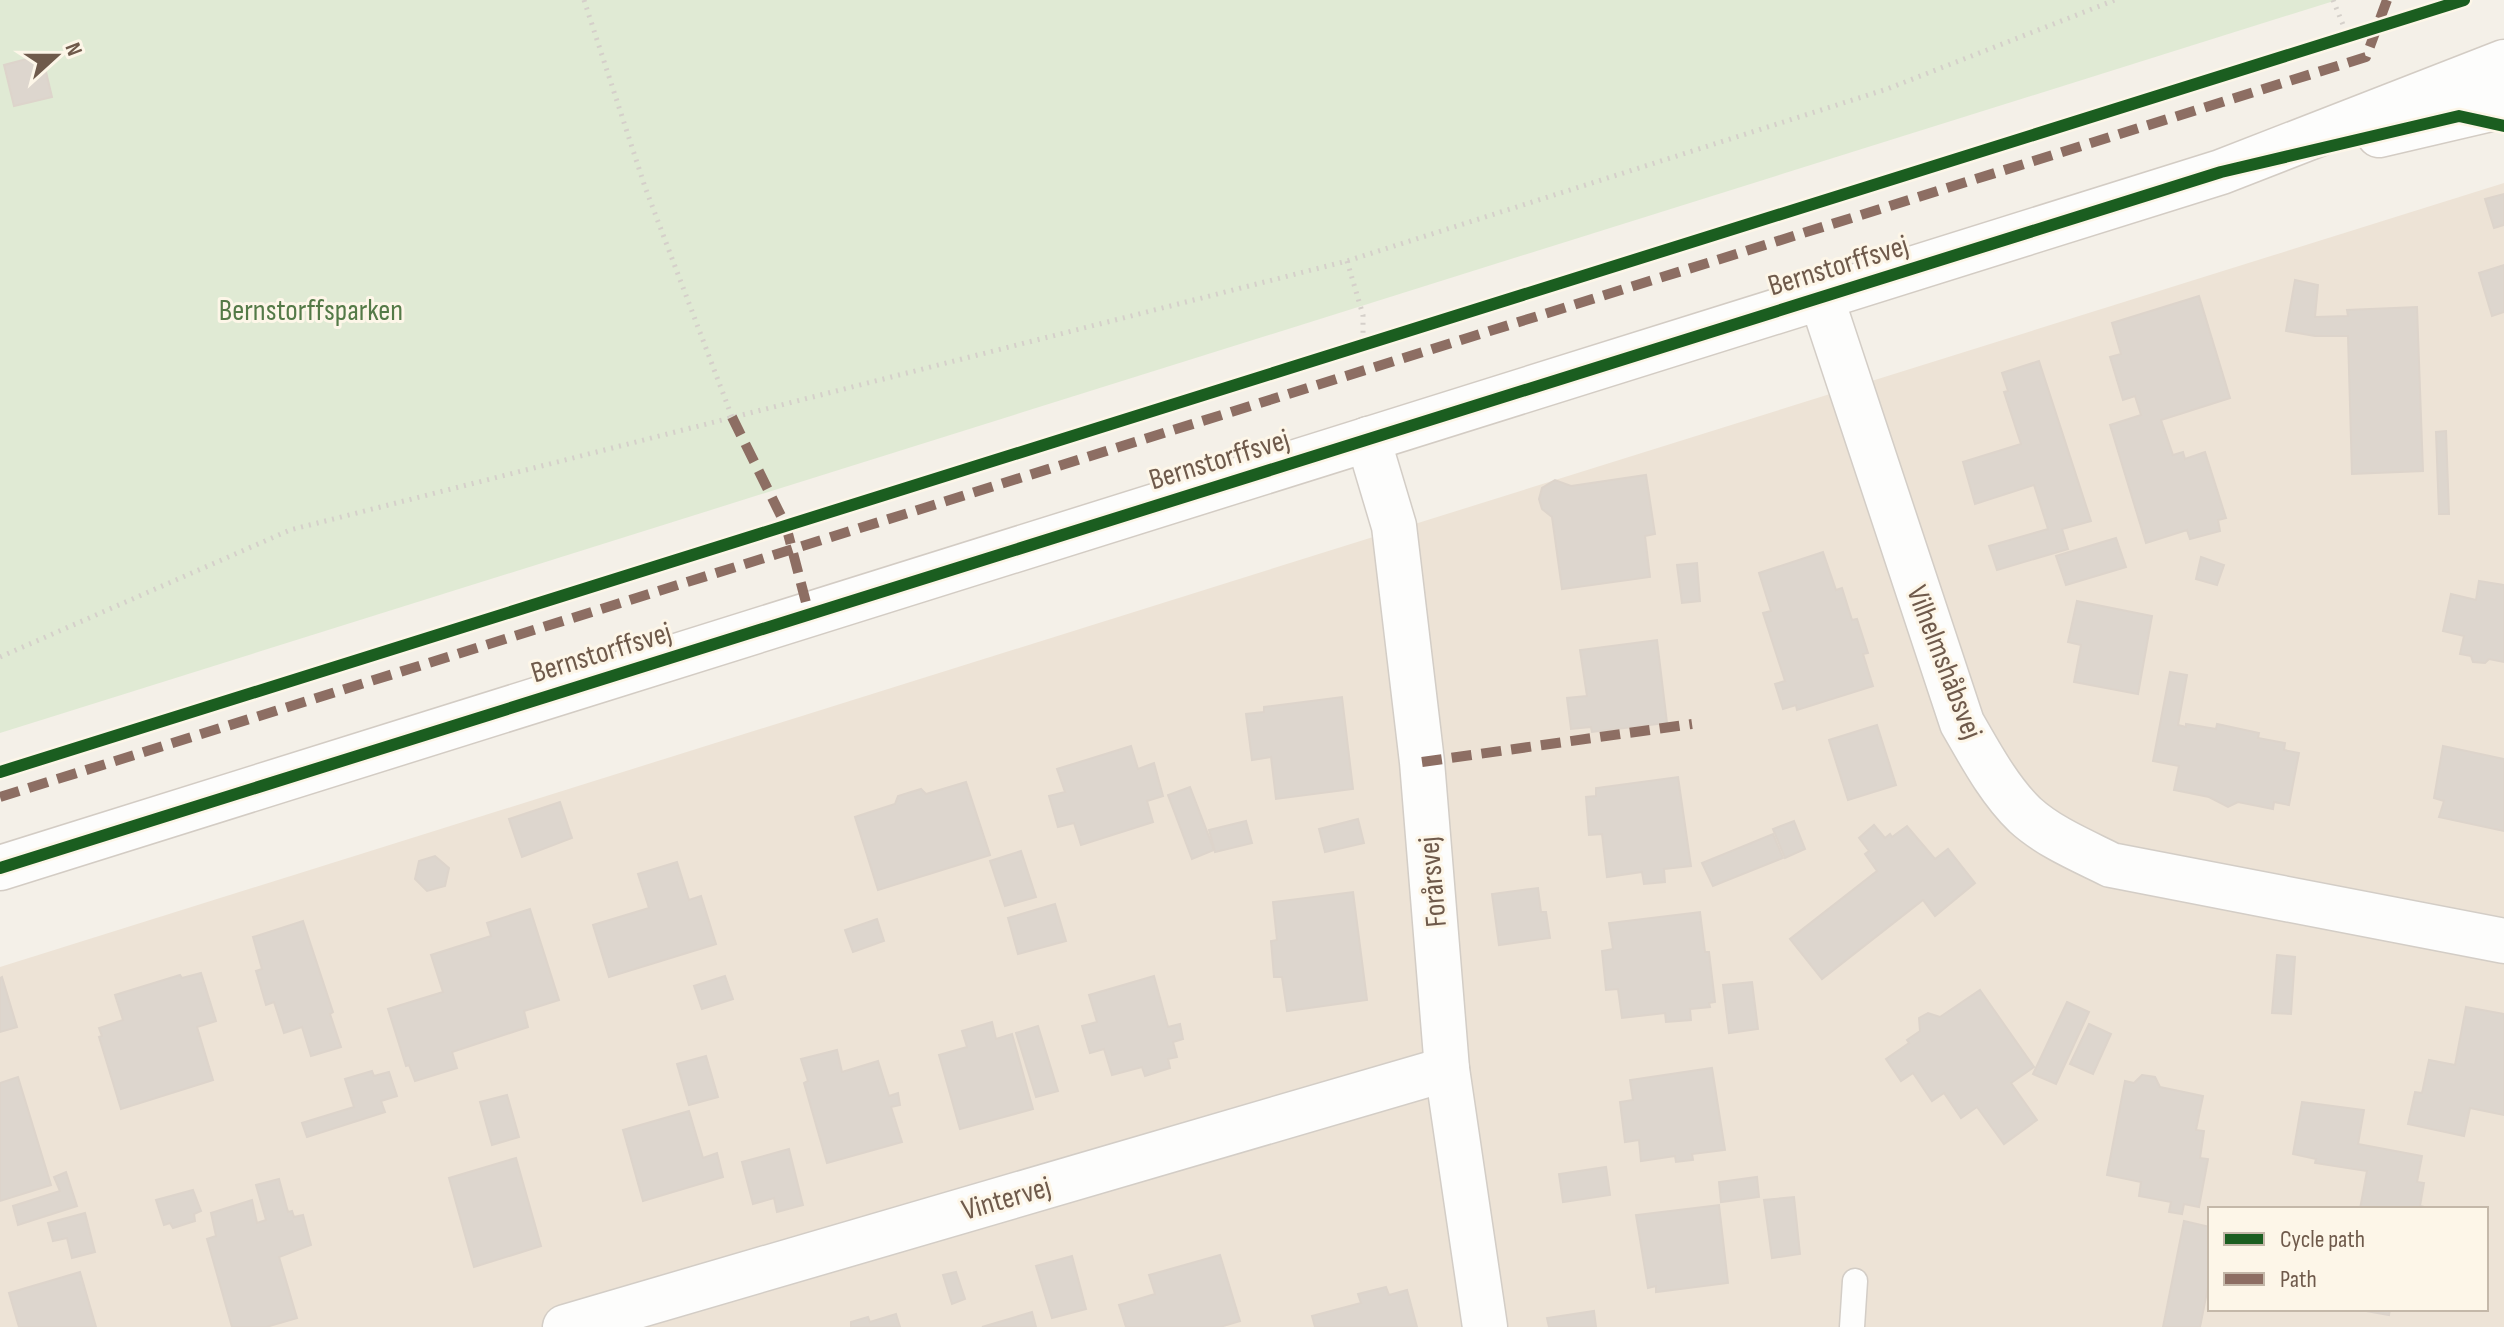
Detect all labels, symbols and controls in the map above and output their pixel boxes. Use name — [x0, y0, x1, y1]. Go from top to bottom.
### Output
north arrow — [16, 16, 96, 96]
text: N — [59, 39, 88, 60]
street label: Bernstorffsvej — [1764, 228, 1913, 304]
park label: Bernstorffsparken — [219, 293, 403, 329]
street label: Bernstorffsvej — [1145, 422, 1294, 498]
street label: Vilhelmshåbsvej — [1898, 581, 1990, 744]
street label: Bernstorffsvej — [527, 615, 676, 691]
street label: Forårsvej — [1411, 835, 1455, 929]
street label: Vintervej — [958, 1169, 1055, 1229]
legend — [2208, 1207, 2488, 1311]
text: Cycle path — [2280, 1225, 2365, 1254]
text: Path — [2280, 1265, 2317, 1294]

